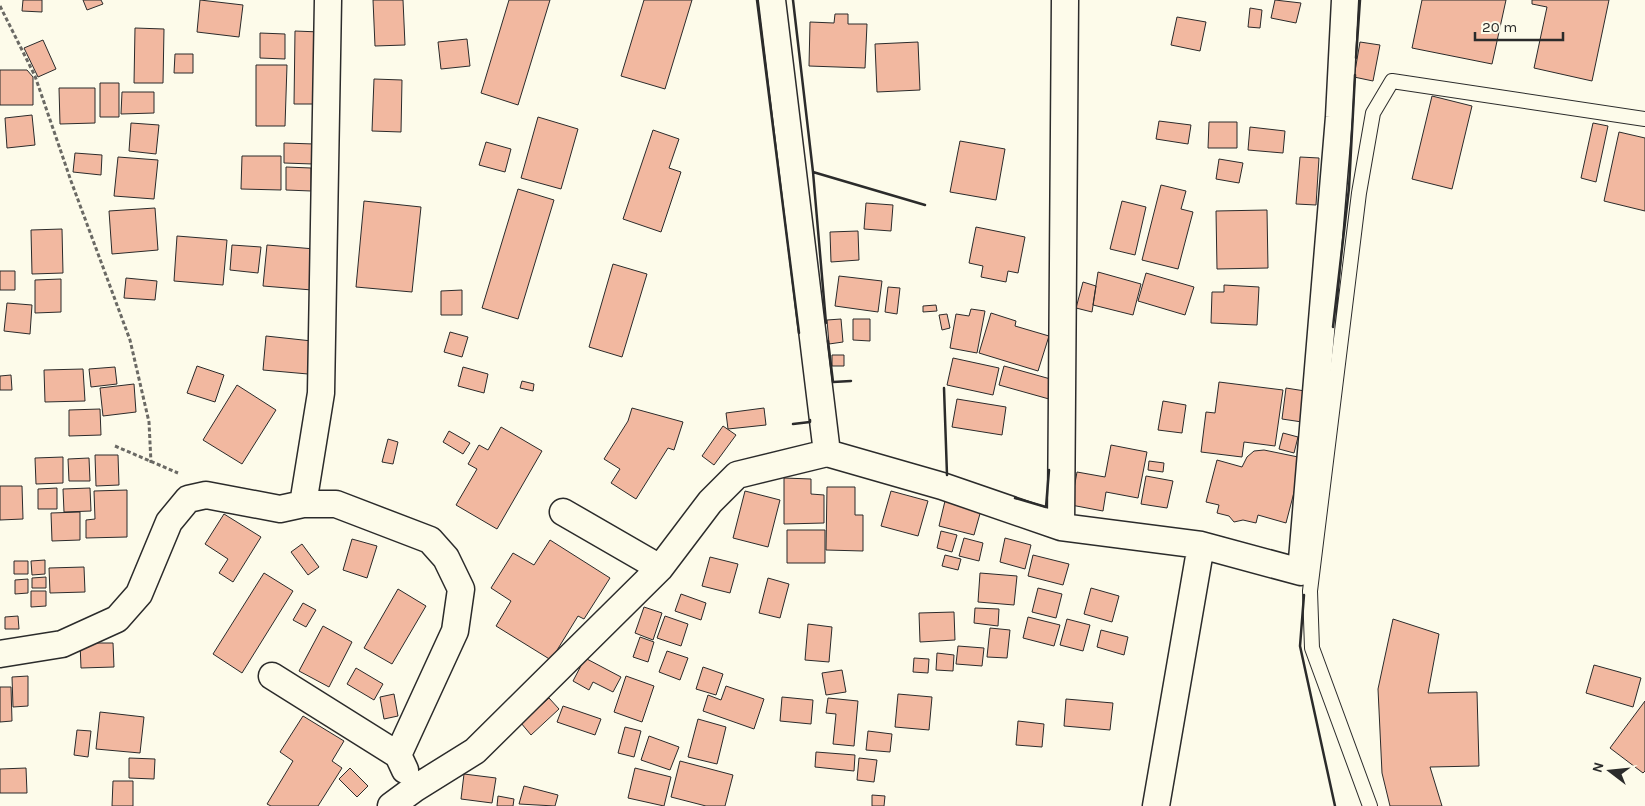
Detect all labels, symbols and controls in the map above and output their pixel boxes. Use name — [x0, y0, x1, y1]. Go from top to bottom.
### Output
scale bar — [1475, 10, 1562, 42]
text: 20 m — [1482, 18, 1517, 36]
north arrow — [1585, 746, 1635, 796]
text: N — [1588, 760, 1608, 775]

